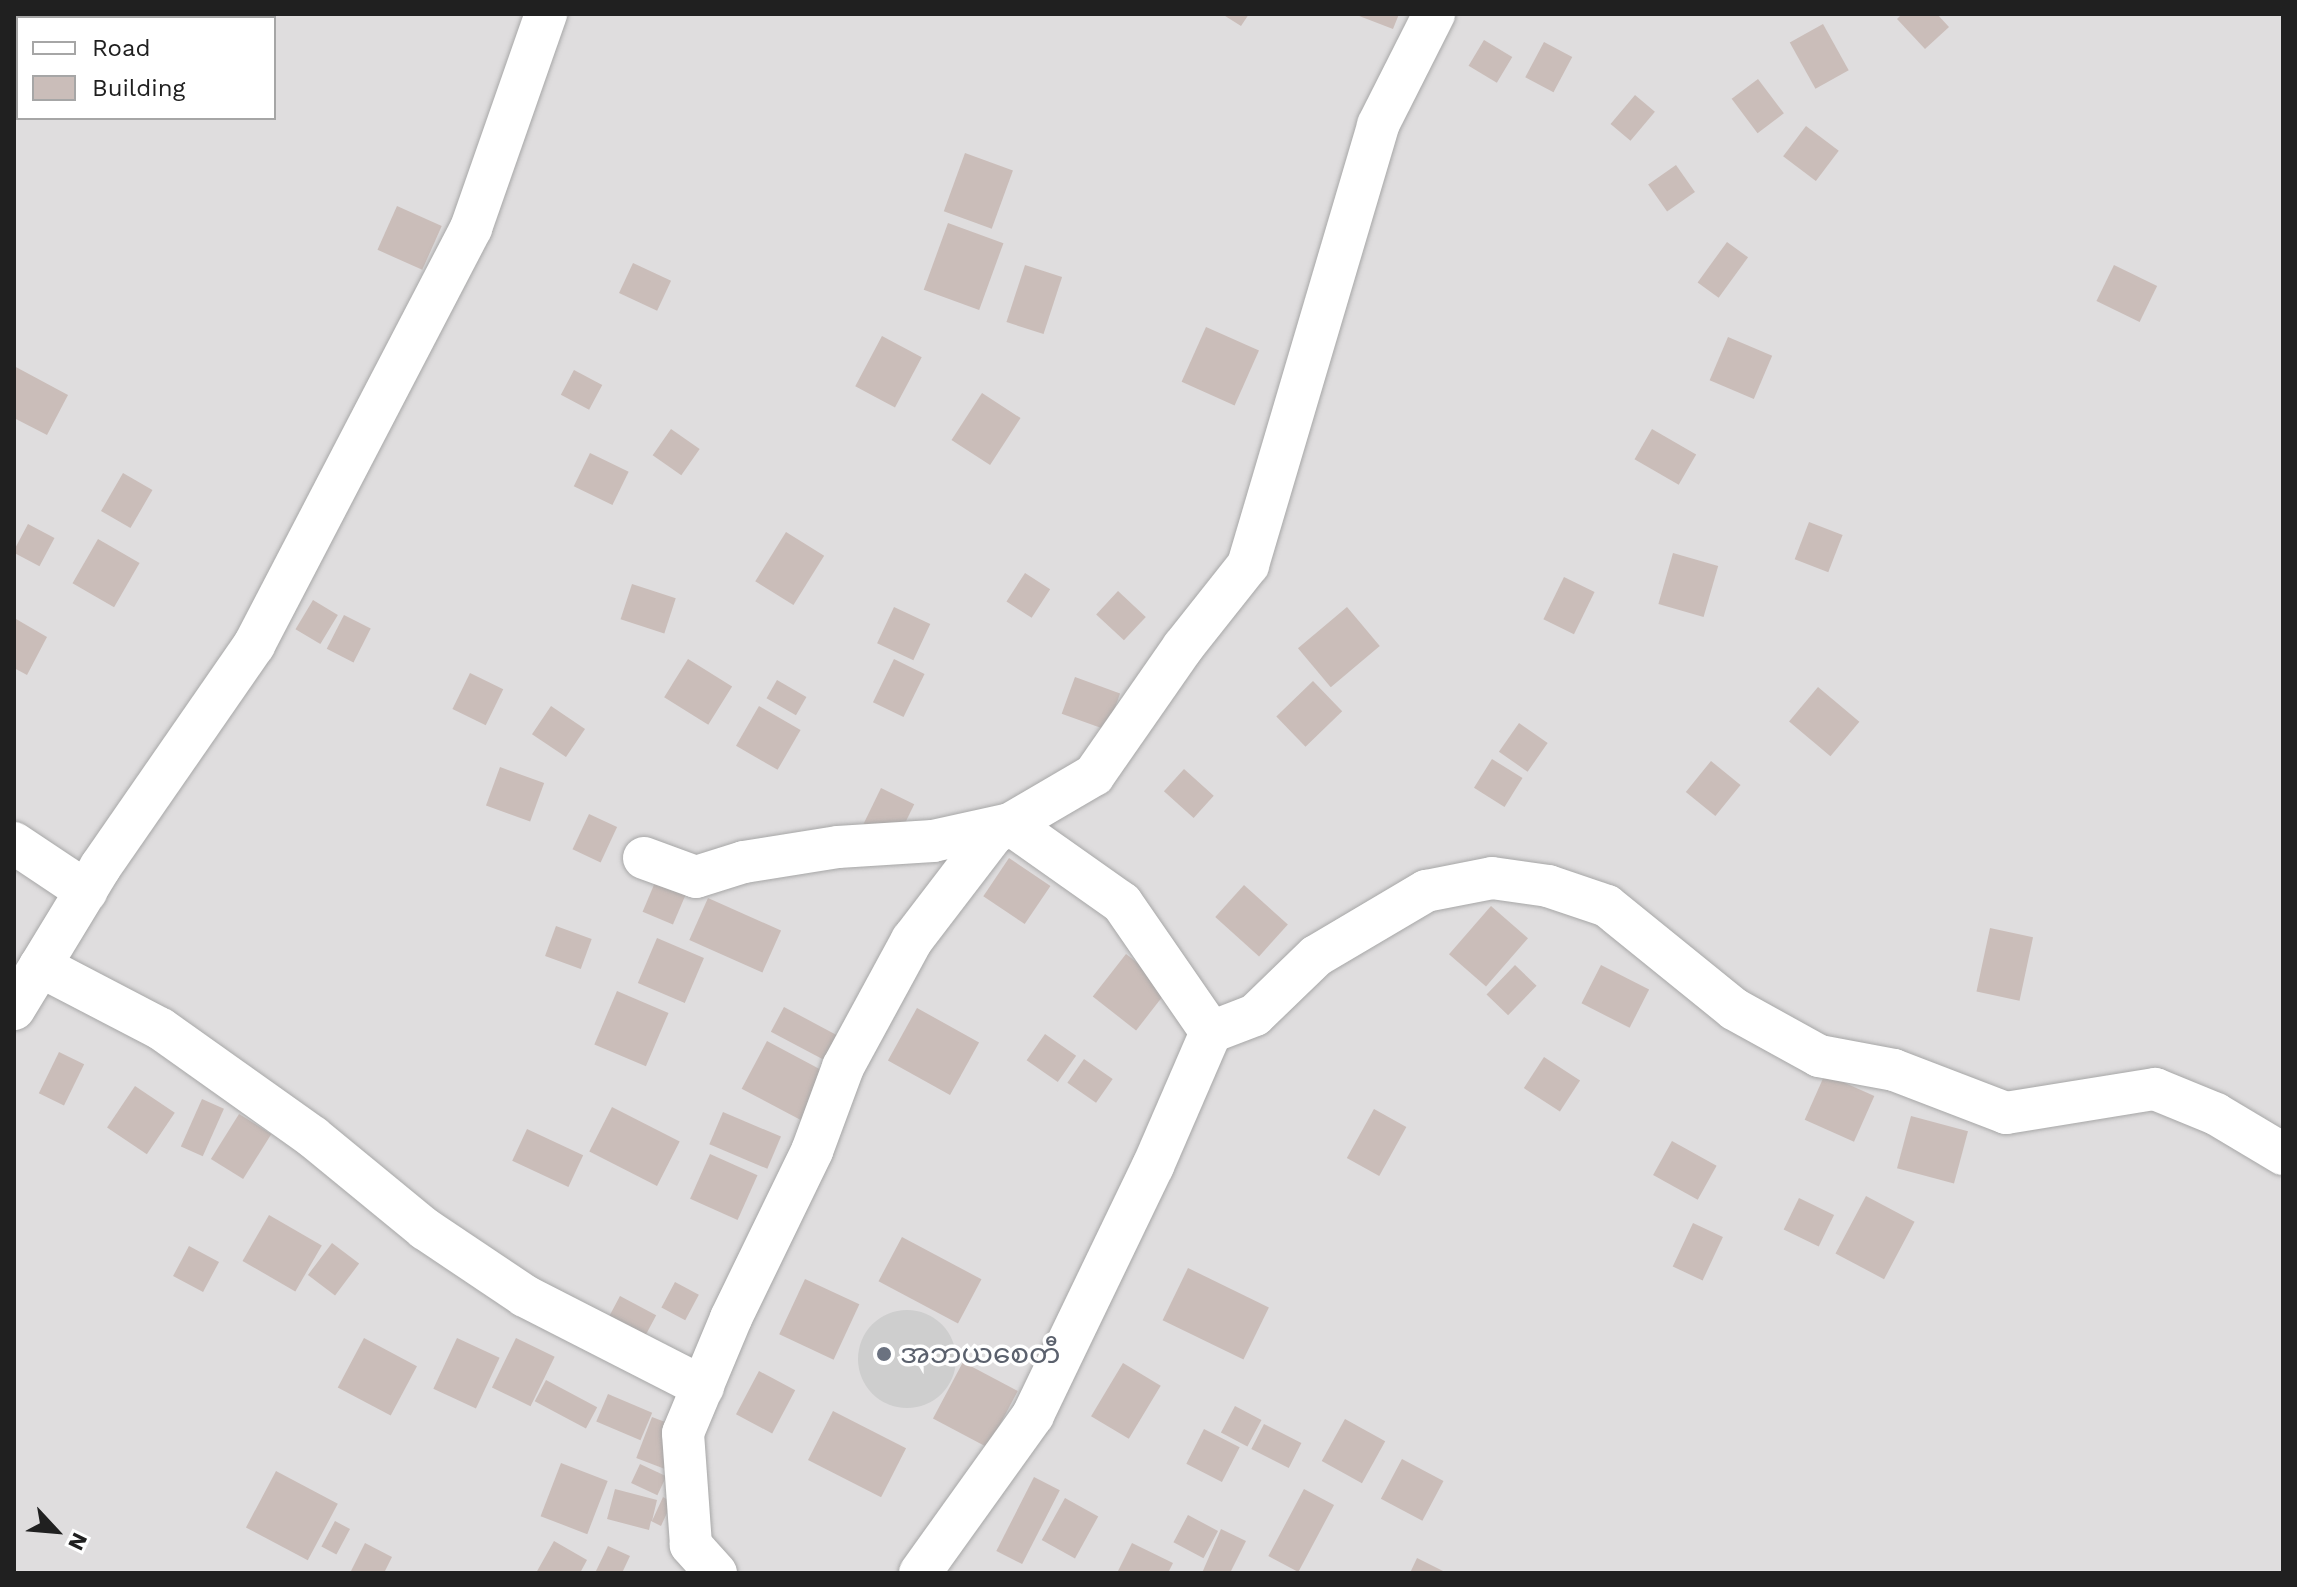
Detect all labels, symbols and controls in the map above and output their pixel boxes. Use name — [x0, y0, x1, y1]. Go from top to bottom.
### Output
legend — [16, 16, 276, 120]
text: Road — [92, 34, 151, 62]
text: Building — [92, 74, 185, 102]
place label: အဘယစေတီ — [900, 1337, 1061, 1371]
marker: အဘယစေတီ — [875, 1345, 893, 1363]
north arrow — [16, 1491, 96, 1571]
text: N — [63, 1529, 93, 1555]

